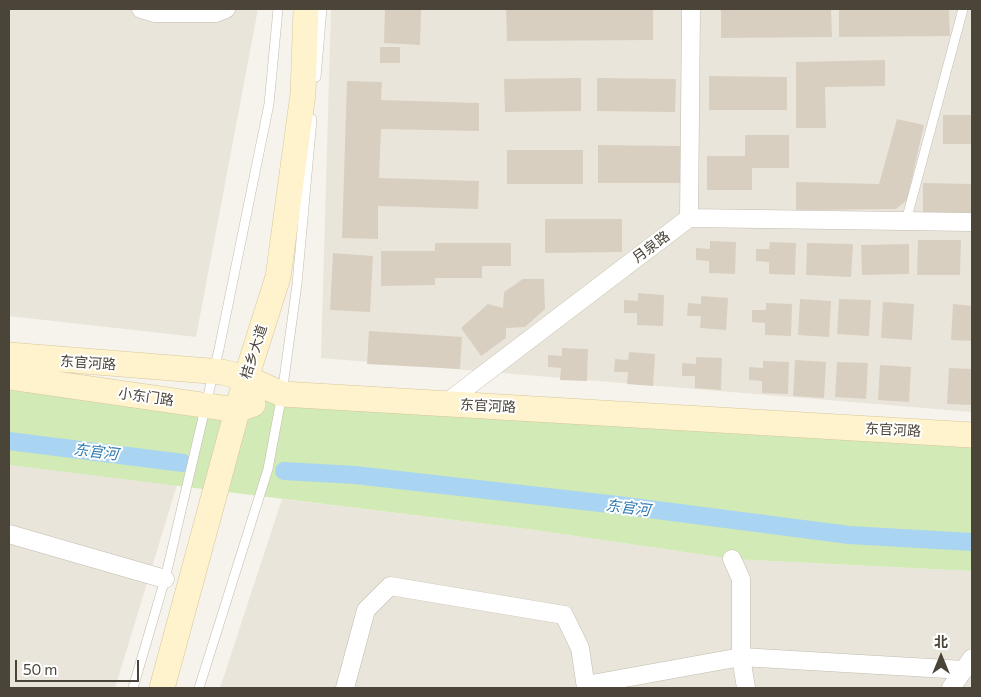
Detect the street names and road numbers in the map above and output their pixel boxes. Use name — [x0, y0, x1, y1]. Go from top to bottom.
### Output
street label: 月泉路 — [629, 228, 673, 266]
street label: 桔乡大道 — [237, 323, 271, 381]
street label: 东官河路 — [59, 353, 117, 373]
street label: 小东门路 — [117, 385, 175, 409]
street label: 东官河路 — [460, 396, 516, 416]
street label: 东官河路 — [865, 420, 921, 440]

